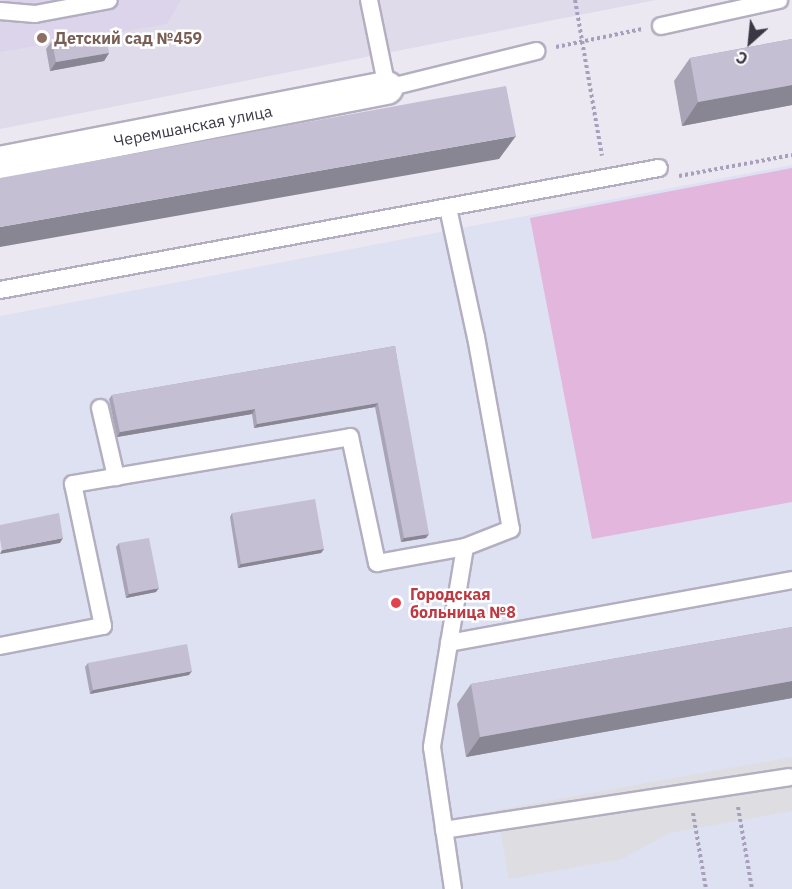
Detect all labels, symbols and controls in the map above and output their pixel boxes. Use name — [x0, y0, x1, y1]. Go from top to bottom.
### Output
north arrow — [720, 12, 780, 72]
place label: Детский сад №459 — [54, 28, 202, 48]
marker: Детский сад №459 — [35, 31, 49, 45]
text: С — [733, 47, 751, 69]
street label: Черемшанская улица — [112, 101, 274, 151]
place label: Городская больница №8 — [410, 584, 516, 622]
marker: Городская больница №8 — [387, 594, 405, 612]

